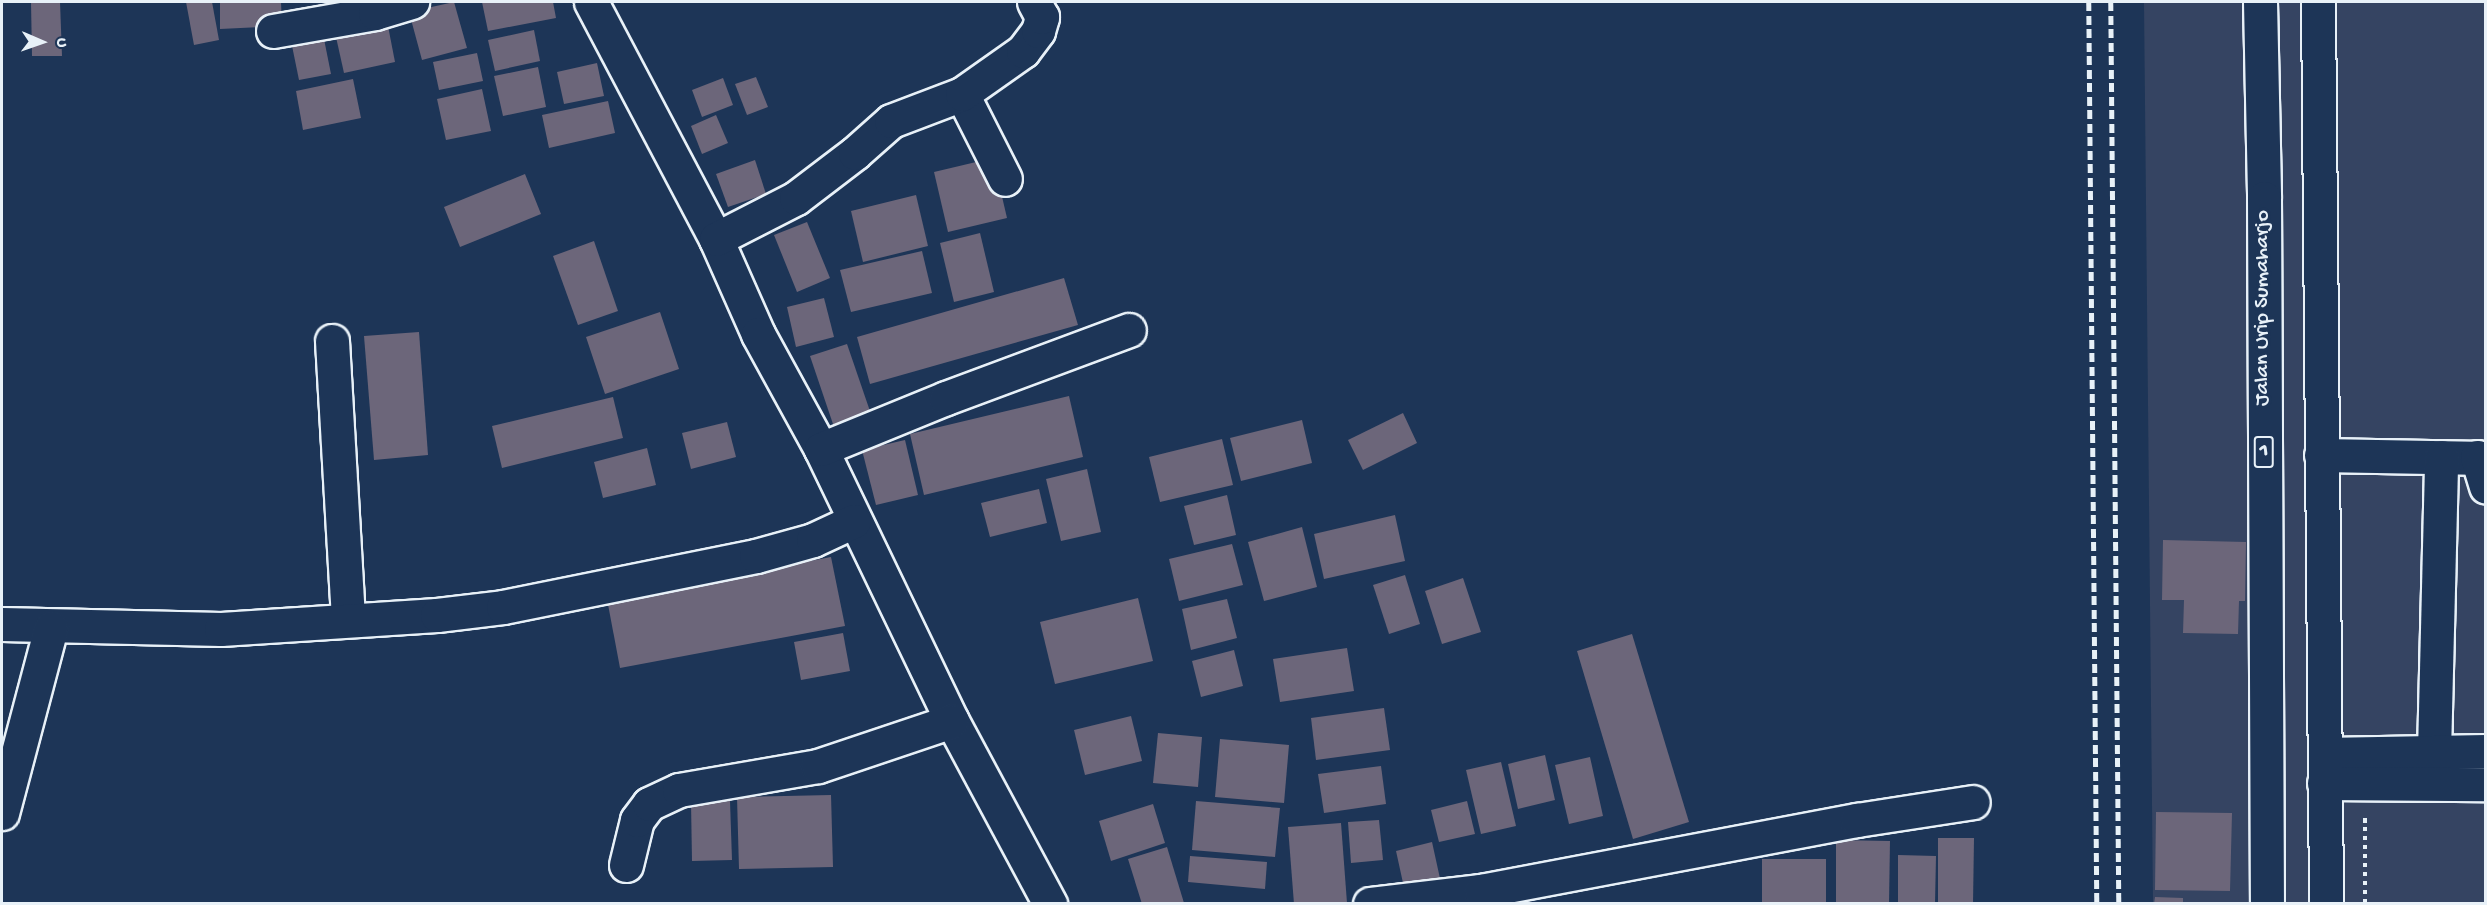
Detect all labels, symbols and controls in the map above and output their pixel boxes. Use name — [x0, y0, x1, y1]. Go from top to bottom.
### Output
north arrow — [12, 12, 72, 72]
text: U — [51, 38, 70, 48]
street label: Jalan Urip Sumaharjo — [2251, 210, 2277, 406]
road number: 1 — [2254, 434, 2274, 470]

